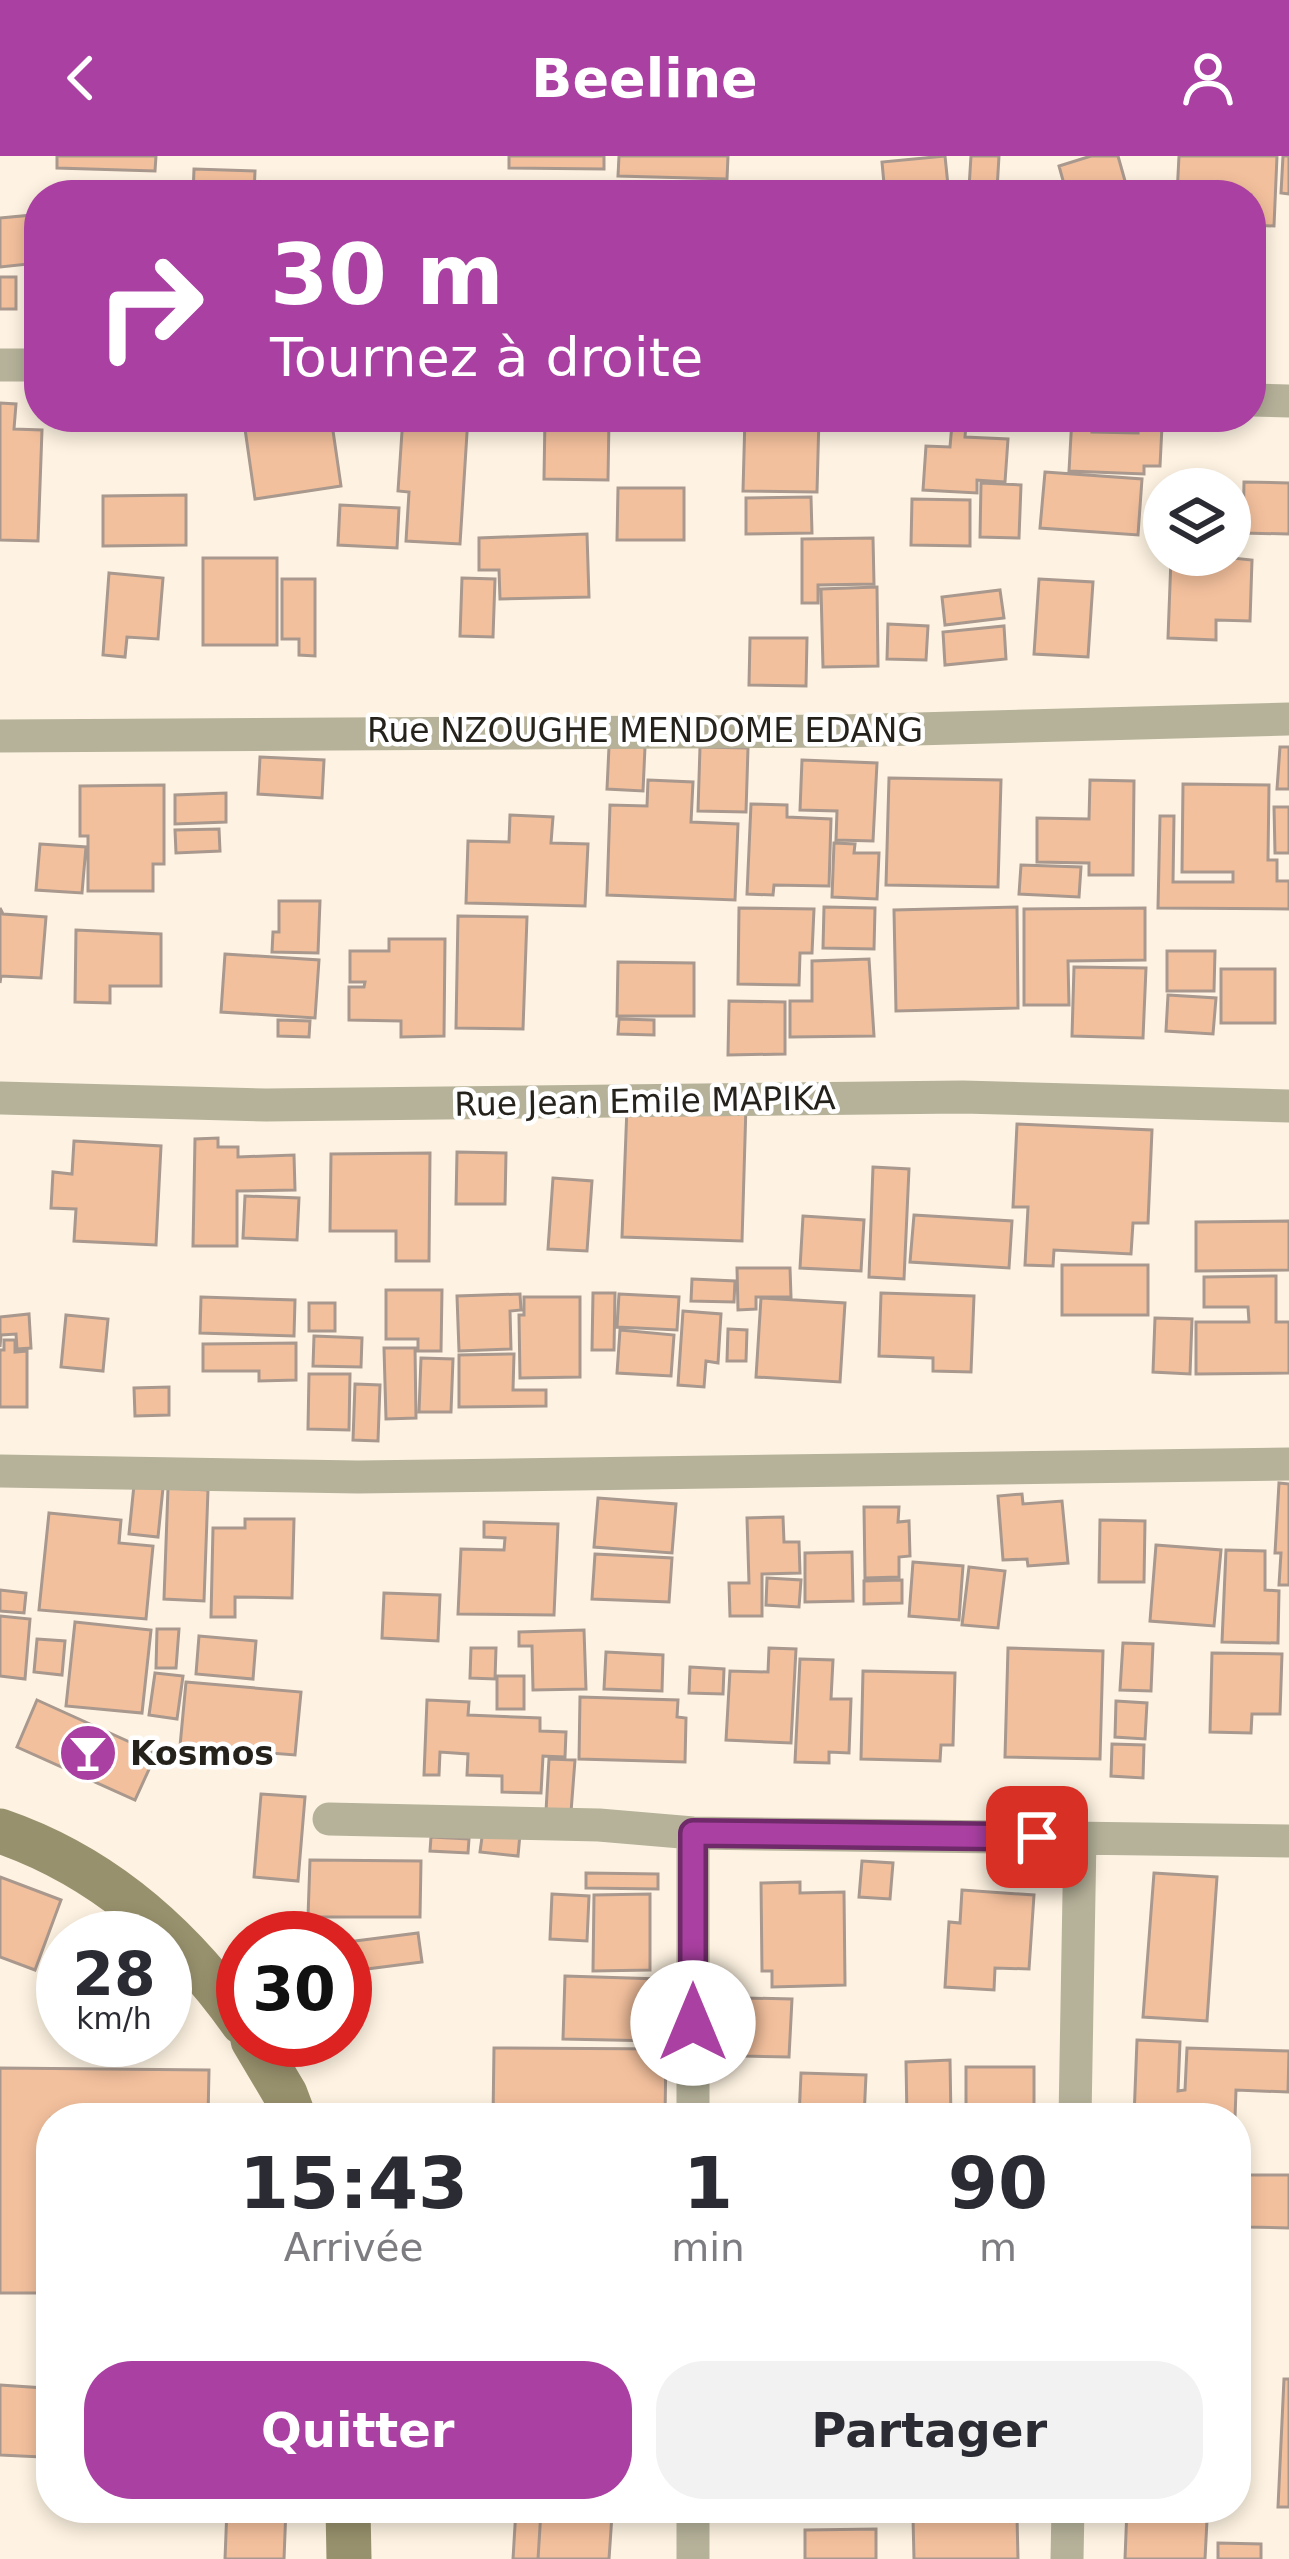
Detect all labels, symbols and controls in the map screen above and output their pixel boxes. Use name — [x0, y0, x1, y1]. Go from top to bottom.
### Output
icon: back — [48, 45, 114, 111]
icon: person — [1175, 45, 1241, 111]
text: Beeline — [531, 47, 758, 110]
text: 30 m — [270, 226, 504, 324]
icon: right — [72, 228, 228, 384]
text: Tournez à droite — [270, 326, 703, 389]
map controls — [1143, 468, 1251, 576]
button: layers — [1143, 468, 1251, 576]
street label: Rue NZOUGHE MENDOME EDANG — [367, 711, 923, 750]
street label: Rue Jean Emile MAPIKA — [454, 1078, 836, 1124]
bar icon: Kosmos — [57, 1722, 119, 1784]
place label: Kosmos — [130, 1734, 274, 1773]
pin — [986, 1786, 1088, 1888]
icon: arrive — [1004, 1804, 1070, 1870]
speed limit sign: 30 — [216, 1911, 372, 2067]
text: 28 — [72, 1939, 156, 2009]
position arrow — [630, 1960, 756, 2086]
text: km/h — [76, 2001, 152, 2036]
text: 15:43 — [239, 2141, 468, 2225]
text: 1 — [683, 2141, 733, 2225]
text: 90 — [948, 2141, 1048, 2225]
text: Arrivée — [284, 2225, 424, 2270]
text: min — [671, 2225, 745, 2270]
text: m — [979, 2225, 1017, 2270]
button: Quitter — [84, 2361, 632, 2499]
button: Partager — [656, 2361, 1203, 2499]

